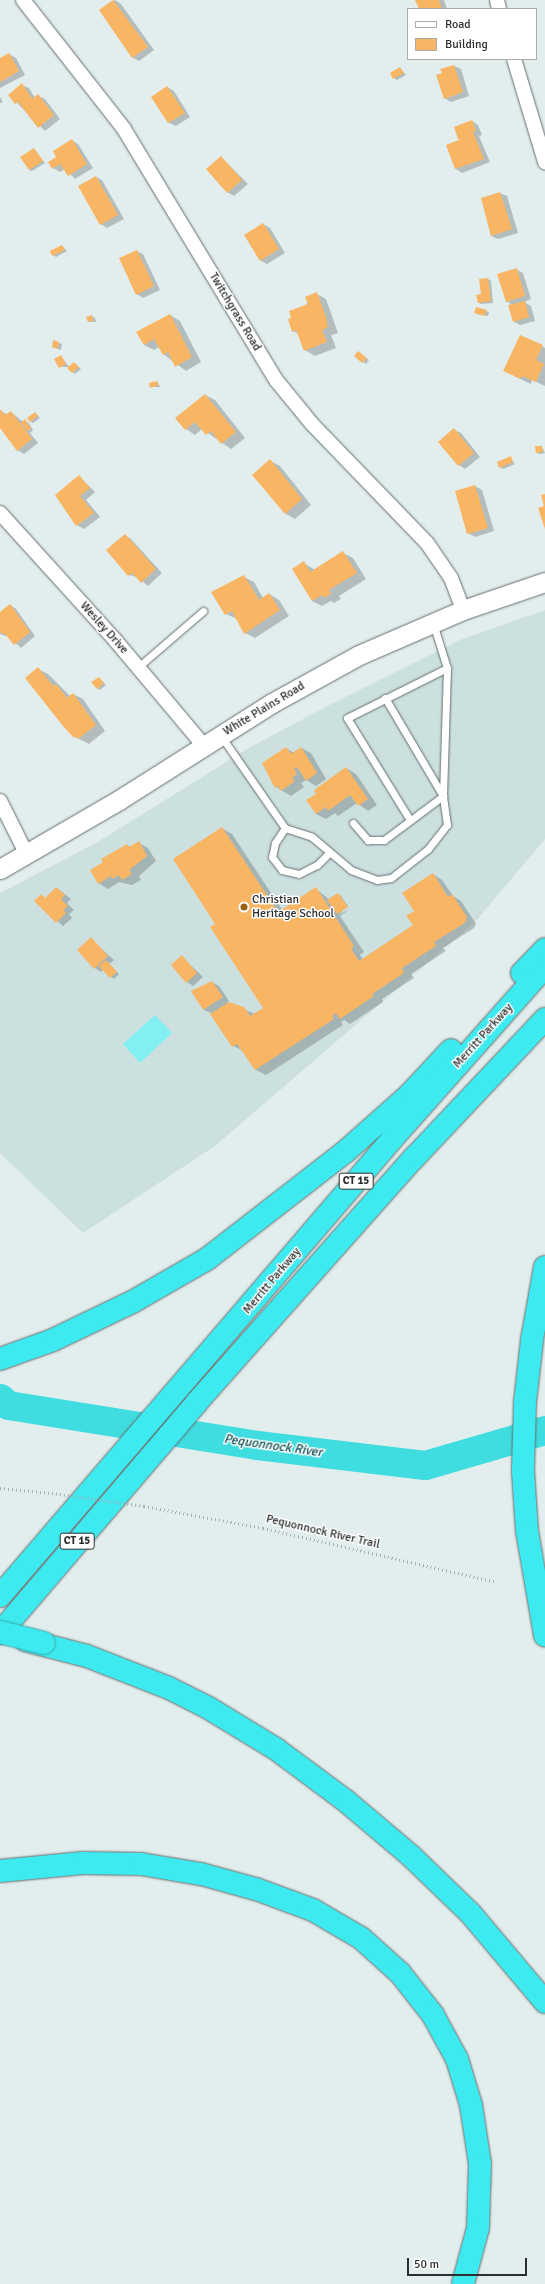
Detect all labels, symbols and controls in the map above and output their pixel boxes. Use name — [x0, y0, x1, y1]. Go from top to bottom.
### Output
legend — [407, 8, 537, 60]
text: Road — [445, 17, 471, 32]
text: Building — [445, 37, 488, 52]
street label: Twitchgrass Road — [206, 270, 264, 354]
street label: Wesley Drive — [77, 599, 131, 657]
street label: White Plains Road — [221, 679, 307, 739]
place label: Christian Heritage School — [252, 893, 334, 921]
marker: Christian Heritage School — [239, 902, 249, 912]
street label: Merritt Parkway — [450, 1001, 516, 1071]
road number: CT 15 — [338, 1172, 374, 1190]
street label: Merritt Parkway — [240, 1245, 304, 1317]
water label: Pequonnock River — [223, 1431, 323, 1461]
street label: Pequonnock River Trail — [265, 1512, 381, 1552]
road number: CT 15 — [59, 1532, 95, 1550]
scale bar — [409, 2250, 529, 2276]
text: 50 m — [414, 2257, 439, 2272]

